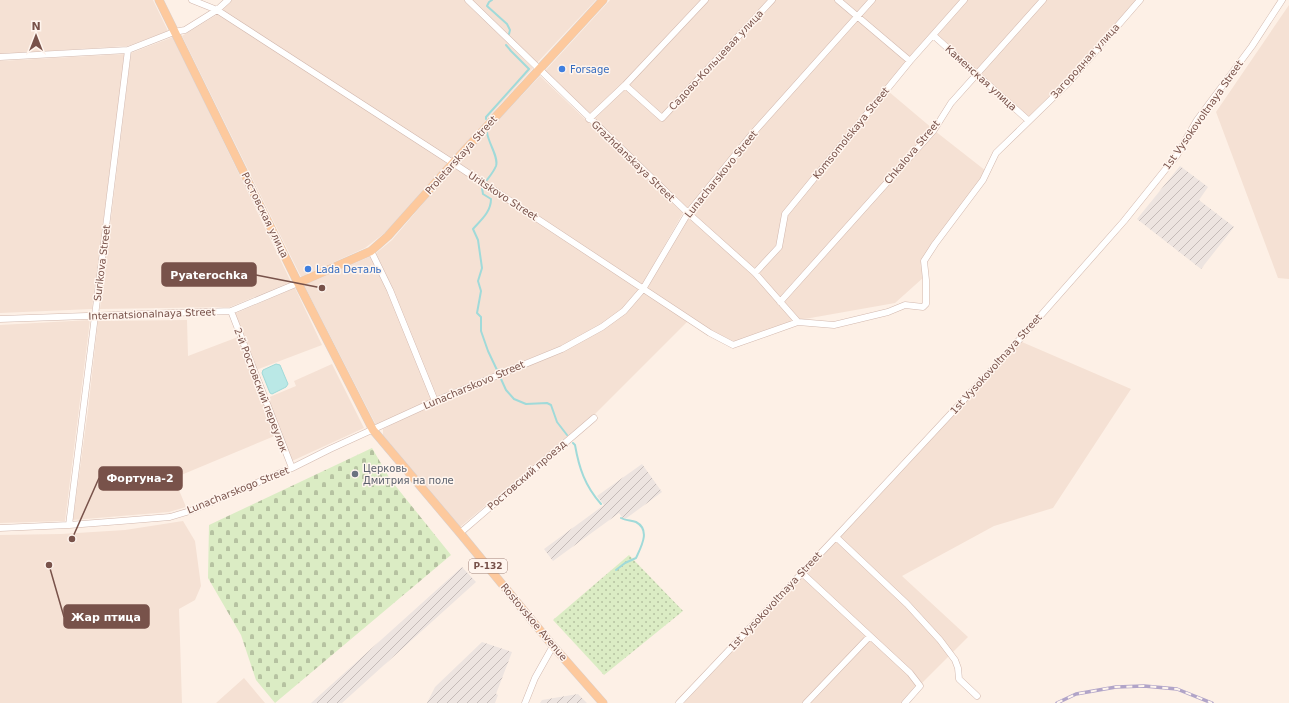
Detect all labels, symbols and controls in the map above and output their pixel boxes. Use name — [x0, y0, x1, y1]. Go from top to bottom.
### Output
street label: Садово-Кольцевая улица — [667, 8, 765, 112]
north arrow — [16, 16, 56, 56]
text: N — [31, 20, 41, 33]
street label: Загородная улица — [1048, 21, 1122, 101]
street label: Каменская улица — [943, 43, 1019, 113]
street label: 1st Vysokovoltnaya Street — [1161, 58, 1245, 172]
marker: Forsage — [557, 64, 567, 74]
place label: Forsage — [570, 64, 609, 75]
street label: Komsomolskaya Street — [811, 85, 891, 181]
street label: Proletarskaya Street — [423, 114, 499, 196]
street label: Chkalova Street — [882, 118, 942, 186]
street label: Grazhdanskaya Street — [589, 119, 677, 204]
street label: Lunacharskovo Street — [683, 128, 760, 220]
street label: Uritskovo Street — [466, 169, 540, 223]
street label: Ростовская улица — [239, 170, 291, 260]
street label: Surikova Street — [92, 224, 112, 302]
callout: Pyaterochka — [162, 263, 256, 286]
marker: Lada Dеталь — [303, 264, 313, 274]
place label: Lada Dеталь — [316, 264, 382, 275]
text: Pyaterochka — [170, 269, 248, 282]
street label: Internatsionalnaya Street — [88, 306, 216, 322]
street label: 1st Vysokovoltnaya Street — [948, 312, 1044, 416]
street label: 2-й Ростовский переулок — [232, 326, 290, 454]
street label: Lunacharskovo Street — [422, 359, 526, 411]
street label: Ростовский проезд — [485, 438, 569, 512]
place label: Церковь Дмитрия на поле — [363, 463, 454, 486]
street label: Lunacharskogo Street — [185, 464, 291, 516]
callout: Фортуна-2 — [99, 467, 182, 490]
marker: Церковь Дмитрия на поле — [350, 469, 360, 479]
text: Фортуна-2 — [106, 472, 174, 485]
street label: 1st Vysokovoltnaya Street — [726, 549, 824, 653]
road number: Р-132 — [469, 559, 507, 573]
street label: Rostovskoe Avenue — [499, 581, 569, 663]
callout: Жар птица — [64, 605, 149, 628]
text: Жар птица — [71, 611, 141, 624]

